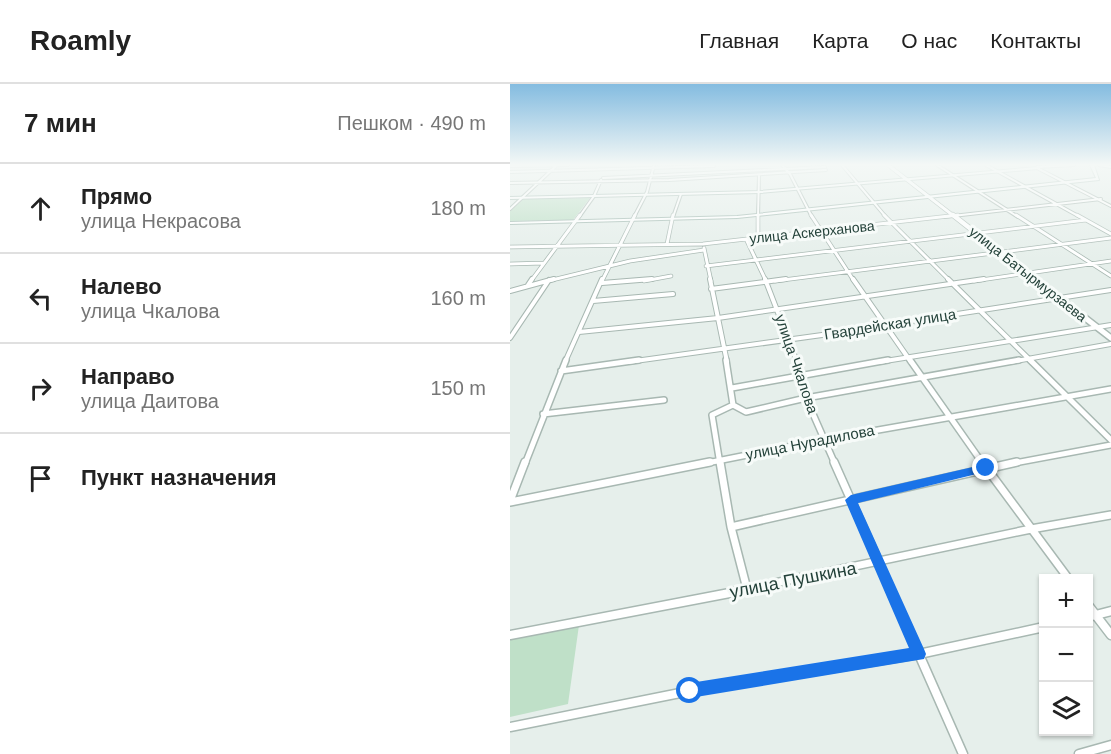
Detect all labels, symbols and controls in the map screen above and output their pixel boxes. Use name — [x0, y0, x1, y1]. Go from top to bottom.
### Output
text: Roamly — [30, 25, 131, 56]
text: Главная — [699, 29, 779, 52]
text: Карта — [812, 29, 868, 52]
text: О нас — [901, 29, 957, 52]
text: Контакты — [990, 29, 1081, 52]
text: 7 мин — [24, 108, 97, 138]
text: Пешком · 490 m — [337, 112, 486, 134]
text: Прямо — [81, 184, 152, 209]
icon: ahead — [24, 192, 57, 225]
text: 180 m — [430, 197, 486, 219]
text: улица Некрасова — [81, 210, 241, 232]
street label: улица Аскерханова — [749, 217, 876, 247]
street label: улица Батырмурзаева — [966, 223, 1090, 325]
text: Налево — [81, 274, 162, 299]
icon: left — [24, 282, 57, 315]
text: 160 m — [430, 287, 486, 309]
text: улица Чкалова — [81, 300, 220, 322]
street label: Гвардейская улица — [823, 305, 958, 343]
street label: улица Чкалова — [772, 312, 822, 417]
text: Направо — [81, 364, 175, 389]
icon: right — [24, 372, 57, 405]
text: 150 m — [430, 377, 486, 399]
text: улица Даитова — [81, 390, 219, 412]
street label: улица Нурадилова — [744, 421, 876, 463]
route end — [972, 454, 998, 480]
icon: arrive — [24, 462, 57, 495]
text: Пункт назначения — [81, 465, 277, 490]
street label: улица Пушкина — [728, 558, 859, 602]
map controls — [1039, 574, 1093, 736]
button: + — [1039, 574, 1093, 628]
button: − — [1039, 628, 1093, 682]
route start — [676, 677, 702, 703]
button: layers — [1039, 682, 1093, 736]

